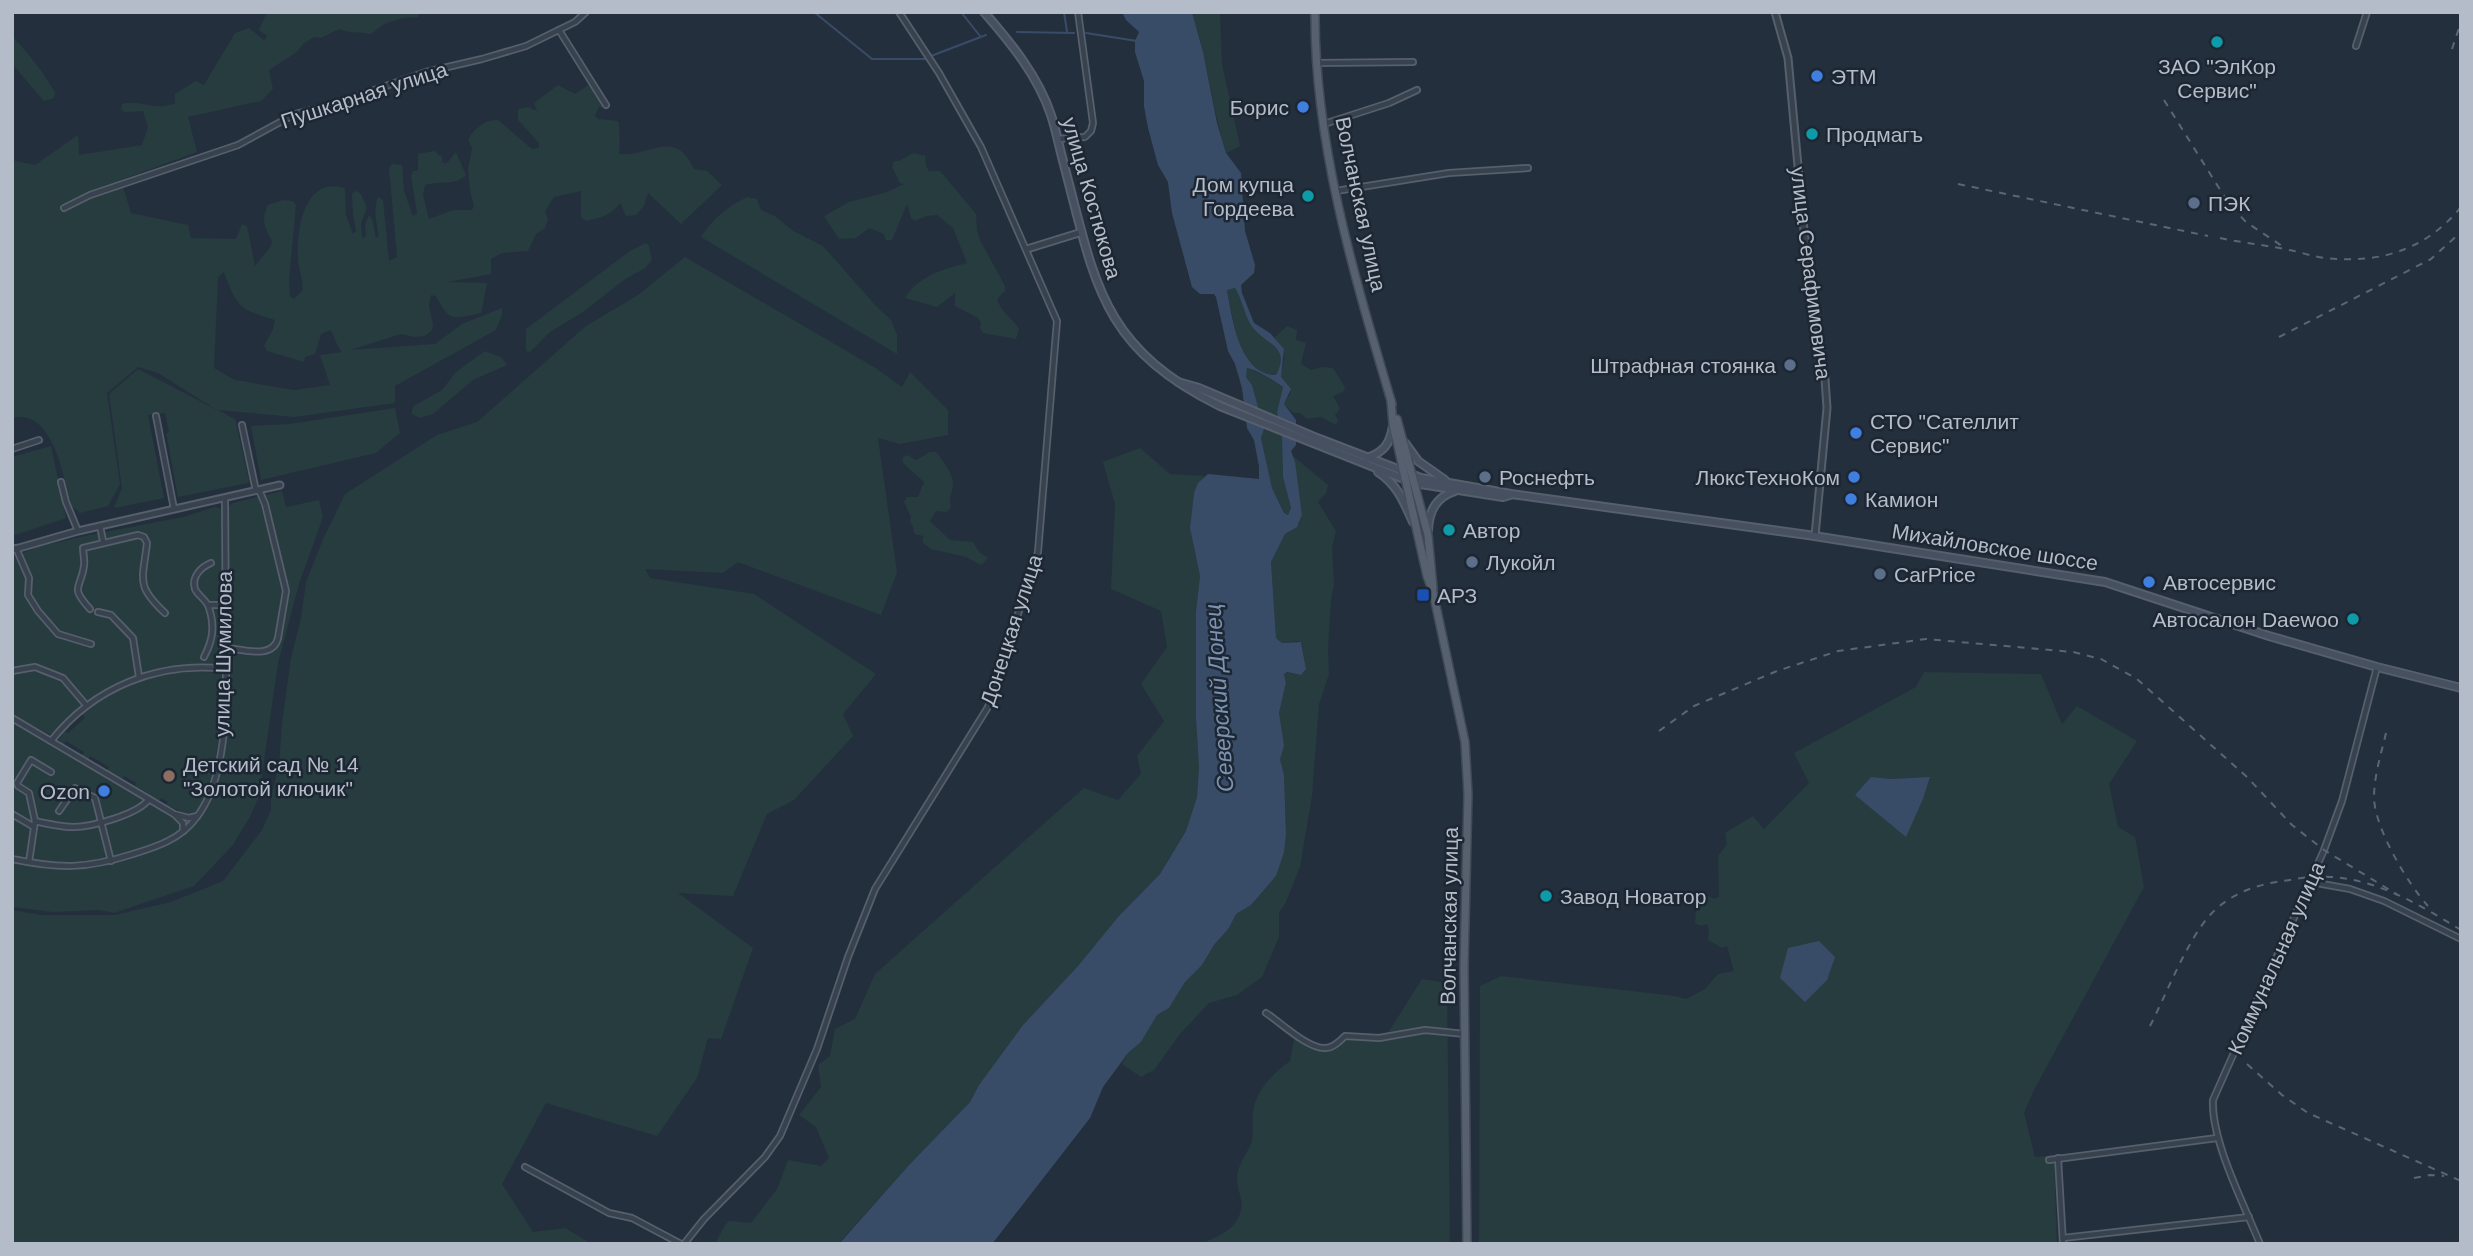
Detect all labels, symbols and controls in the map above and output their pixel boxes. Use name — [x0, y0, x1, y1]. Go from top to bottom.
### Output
marker: ЗАО "ЭлКор Сервис" — [2209, 34, 2225, 50]
place label: ЗАО "ЭлКор Сервис" — [2158, 55, 2276, 102]
street label: Пушкарная улица — [278, 57, 450, 133]
place label: ЭТМ — [1831, 65, 1876, 88]
marker: ЭТМ — [1809, 68, 1825, 84]
place label: Борис — [1230, 96, 1289, 119]
marker: Борис — [1295, 99, 1311, 115]
street label: улица Костюкова — [1058, 115, 1126, 282]
street label: Волчанская улица — [1331, 115, 1391, 294]
place label: Продмагъ — [1826, 123, 1923, 146]
marker: Продмагъ — [1804, 126, 1820, 142]
street label: улица Серафимовича — [1787, 165, 1836, 381]
place label: Дом купца Гордеева — [1193, 173, 1294, 220]
marker: Дом купца Гордеева — [1300, 188, 1316, 204]
place label: ПЭК — [2208, 192, 2251, 215]
marker: ПЭК — [2186, 195, 2202, 211]
place label: Штрафная стоянка — [1590, 354, 1776, 377]
marker: Штрафная стоянка — [1782, 357, 1798, 373]
place label: СТО "Сателлит Сервис" — [1870, 410, 2019, 457]
marker: СТО "Сателлит Сервис" — [1848, 425, 1864, 441]
place label: Роснефть — [1499, 466, 1595, 489]
place label: ЛюксТехноКом — [1696, 466, 1840, 489]
marker: Роснефть — [1477, 469, 1493, 485]
marker: ЛюксТехноКом — [1846, 469, 1862, 485]
place label: Камион — [1865, 488, 1938, 511]
marker: Камион — [1843, 491, 1859, 507]
place label: Автор — [1463, 519, 1520, 542]
street label: Михайловское шоссе — [1890, 519, 2100, 575]
marker: Автор — [1441, 522, 1457, 538]
street label: Донецкая улица — [976, 551, 1046, 709]
place label: Лукойл — [1486, 551, 1556, 574]
marker: Лукойл — [1464, 554, 1480, 570]
place label: CarPrice — [1894, 563, 1976, 586]
marker: CarPrice — [1872, 566, 1888, 582]
street label: улица Шумилова — [210, 570, 236, 737]
place label: Автосервис — [2163, 571, 2276, 594]
marker: Автосервис — [2141, 574, 2157, 590]
place label: АРЗ — [1437, 584, 1477, 607]
marker: АРЗ — [1415, 587, 1431, 603]
water label: Северский Донец — [1199, 603, 1239, 793]
place label: Автосалон Daewoo — [2152, 608, 2339, 631]
marker: Автосалон Daewoo — [2345, 611, 2361, 627]
place label: Детский сад № 14 "Золотой ключик" — [183, 753, 359, 800]
marker: Детский сад № 14 "Золотой ключик" — [161, 768, 177, 784]
place label: Ozon — [40, 780, 90, 803]
marker: Ozon — [96, 783, 112, 799]
street label: Волчанская улица — [1436, 826, 1462, 1005]
street label: Коммунальная улица — [2223, 858, 2329, 1058]
place label: Завод Новатор — [1560, 885, 1706, 908]
marker: Завод Новатор — [1538, 888, 1554, 904]

